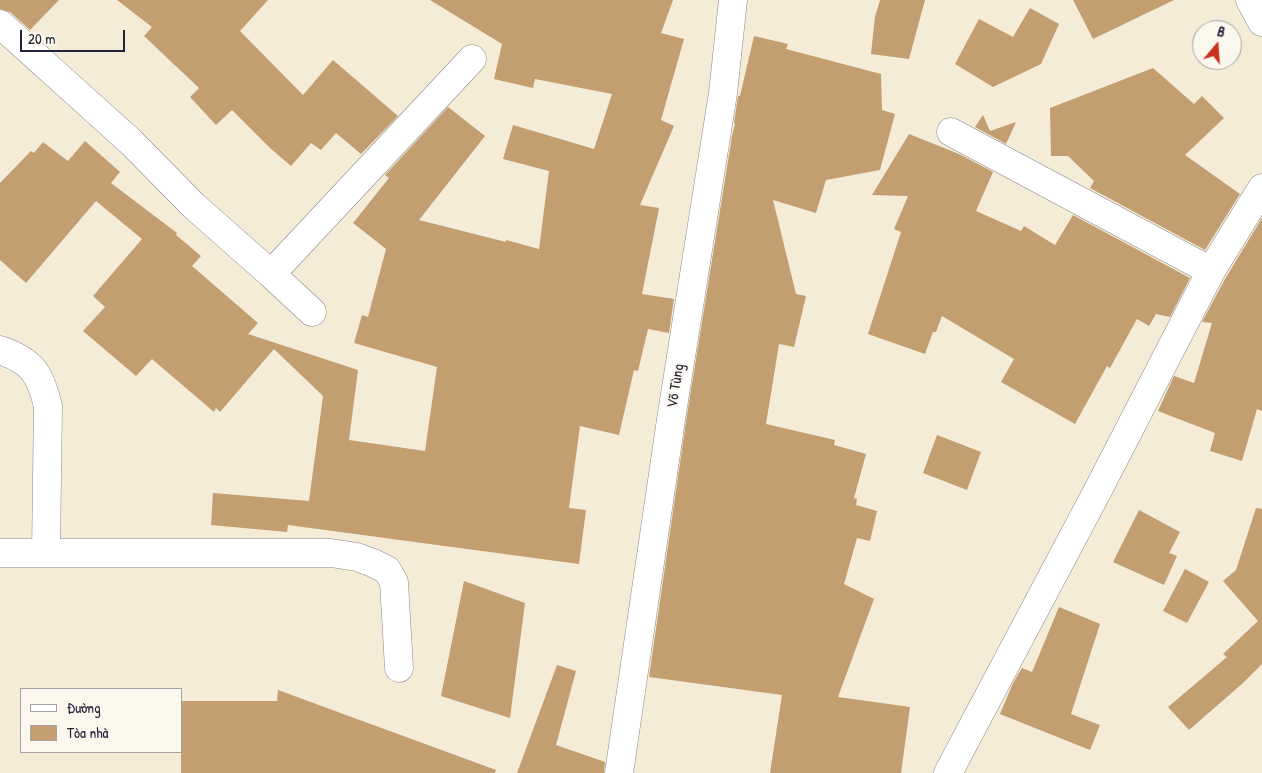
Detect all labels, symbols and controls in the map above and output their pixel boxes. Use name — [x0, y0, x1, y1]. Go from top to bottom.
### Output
scale bar — [22, 20, 128, 52]
north arrow — [1192, 20, 1242, 70]
text: B — [1215, 21, 1228, 41]
text: 20 m — [28, 28, 55, 49]
street label: Võ Tùng — [664, 363, 688, 409]
legend — [20, 688, 182, 753]
text: Đường — [67, 697, 101, 718]
text: Tòa nhà — [67, 722, 108, 743]

